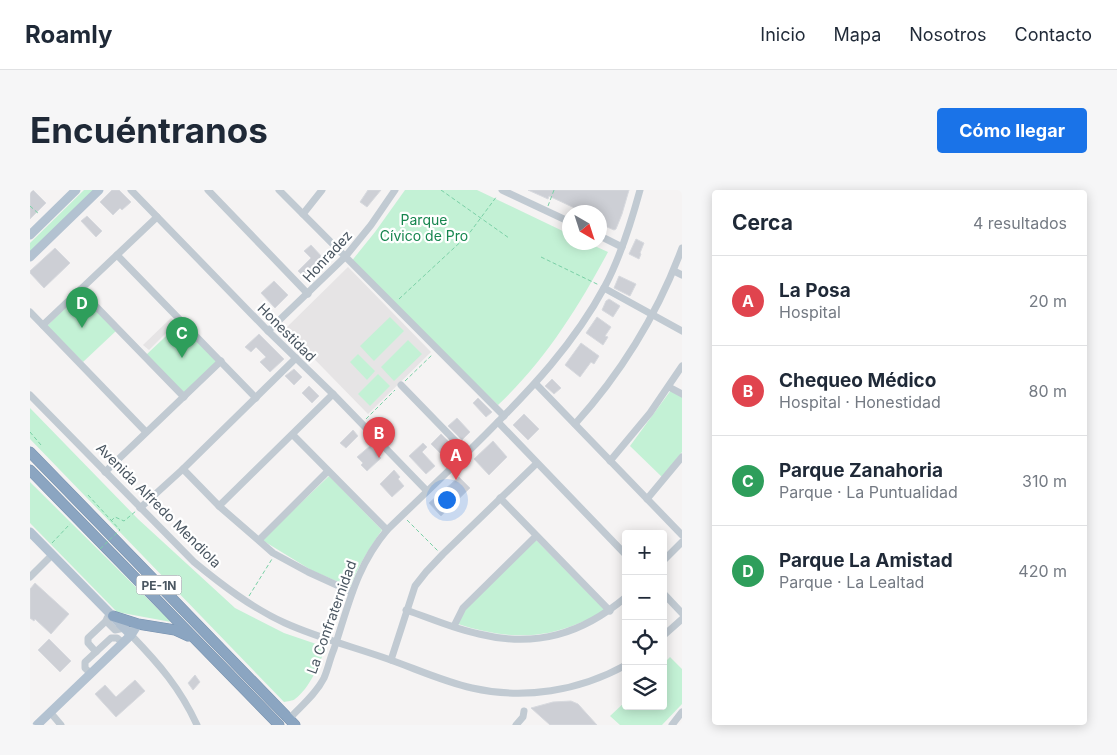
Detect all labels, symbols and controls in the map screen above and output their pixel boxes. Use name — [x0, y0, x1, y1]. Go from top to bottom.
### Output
text: Roamly — [25, 20, 112, 49]
text: Inicio — [760, 24, 806, 45]
text: Mapa — [834, 24, 881, 45]
text: Nosotros — [909, 24, 987, 45]
text: Contacto — [1015, 24, 1092, 45]
button: Cómo llegar — [937, 108, 1087, 153]
text: Encuéntranos — [30, 109, 268, 151]
north arrow — [562, 205, 607, 250]
text: Cerca — [732, 210, 793, 235]
park label: Parque Cívico de Pro — [380, 211, 468, 244]
text: 4 resultados — [973, 213, 1067, 233]
street label: Honradez — [299, 227, 355, 285]
text: La Posa — [779, 279, 851, 302]
pin: D — [66, 287, 98, 328]
text: A — [742, 291, 754, 311]
text: 20 m — [1029, 291, 1067, 311]
street label: Honestidad — [254, 299, 320, 365]
text: Hospital — [779, 302, 841, 322]
pin: C — [166, 317, 198, 358]
text: Chequeo Médico — [779, 369, 936, 392]
text: B — [743, 381, 753, 401]
text: 80 m — [1028, 381, 1067, 401]
text: Hospital · Honestidad — [779, 392, 941, 412]
pin: B — [363, 417, 395, 458]
street label: Avenida Alfredo Mendiola — [93, 439, 225, 571]
pin: A — [440, 439, 472, 480]
text: Parque Zanahoria — [779, 459, 943, 482]
text: C — [742, 471, 754, 491]
text: 310 m — [1022, 471, 1067, 491]
text: Parque · La Puntualidad — [779, 482, 958, 502]
your location — [434, 487, 460, 513]
map controls — [622, 530, 667, 710]
button: + — [622, 530, 667, 575]
text: Parque La Amistad — [779, 549, 953, 572]
street label: La Confraternidad — [303, 558, 359, 676]
text: D — [742, 561, 754, 581]
text: 420 m — [1018, 561, 1067, 581]
text: Parque · La Lealtad — [779, 572, 924, 592]
button: − — [622, 575, 667, 620]
road number: PE-1N — [136, 576, 182, 594]
button: locate — [622, 620, 667, 665]
button: layers — [622, 665, 667, 710]

